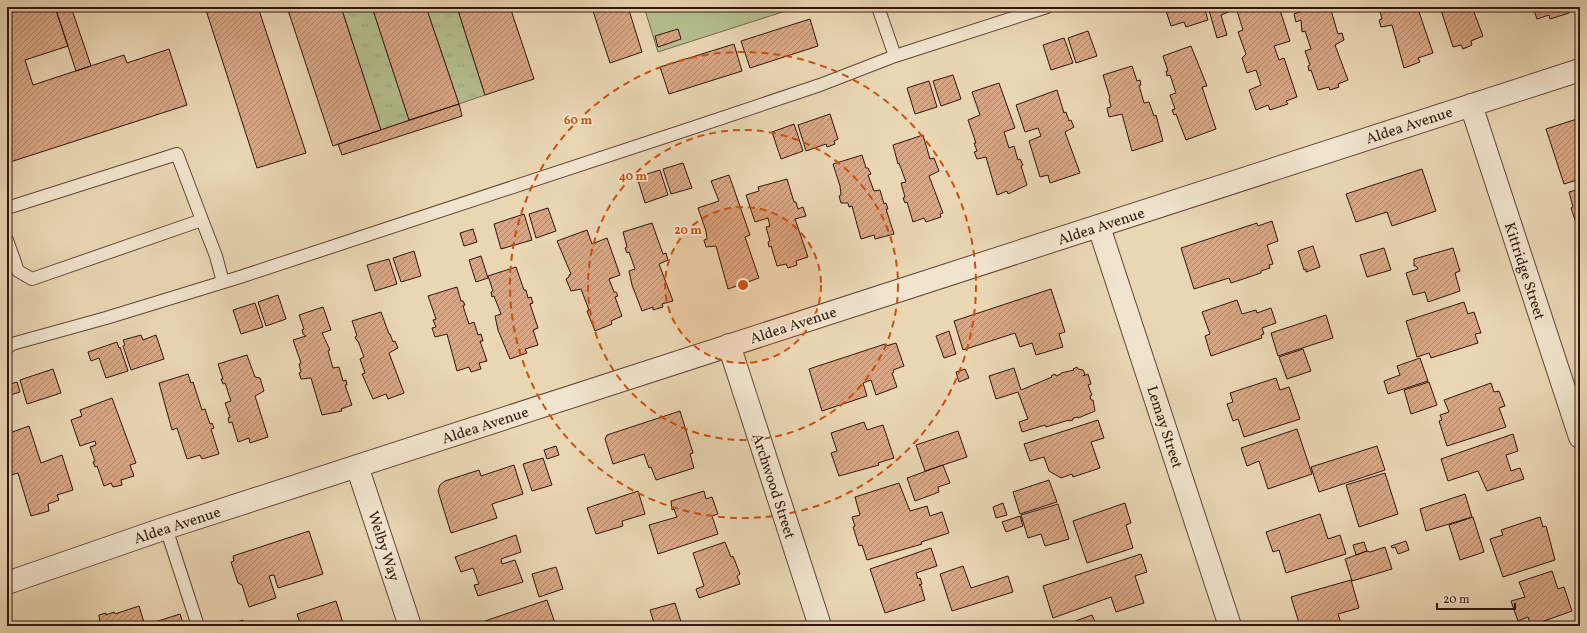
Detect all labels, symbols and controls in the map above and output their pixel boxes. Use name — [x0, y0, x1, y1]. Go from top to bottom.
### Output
street label: Aldea Avenue — [1363, 103, 1456, 150]
text: 60 m — [564, 113, 592, 129]
text: 40 m — [619, 169, 648, 185]
street label: Aldea Avenue — [1055, 204, 1148, 251]
street label: Kittridge Street — [1498, 220, 1549, 323]
text: 20 m — [674, 223, 702, 239]
centre of rings — [736, 278, 750, 292]
street label: Aldea Avenue — [747, 303, 840, 350]
street label: Lemay Street — [1140, 383, 1187, 472]
street label: Aldea Avenue — [439, 403, 532, 450]
street label: Archwood Street — [746, 431, 800, 542]
street label: Aldea Avenue — [131, 503, 224, 550]
street label: Welby Way — [361, 509, 404, 584]
scale bar — [1437, 585, 1515, 611]
text: 20 m — [1443, 592, 1470, 608]

